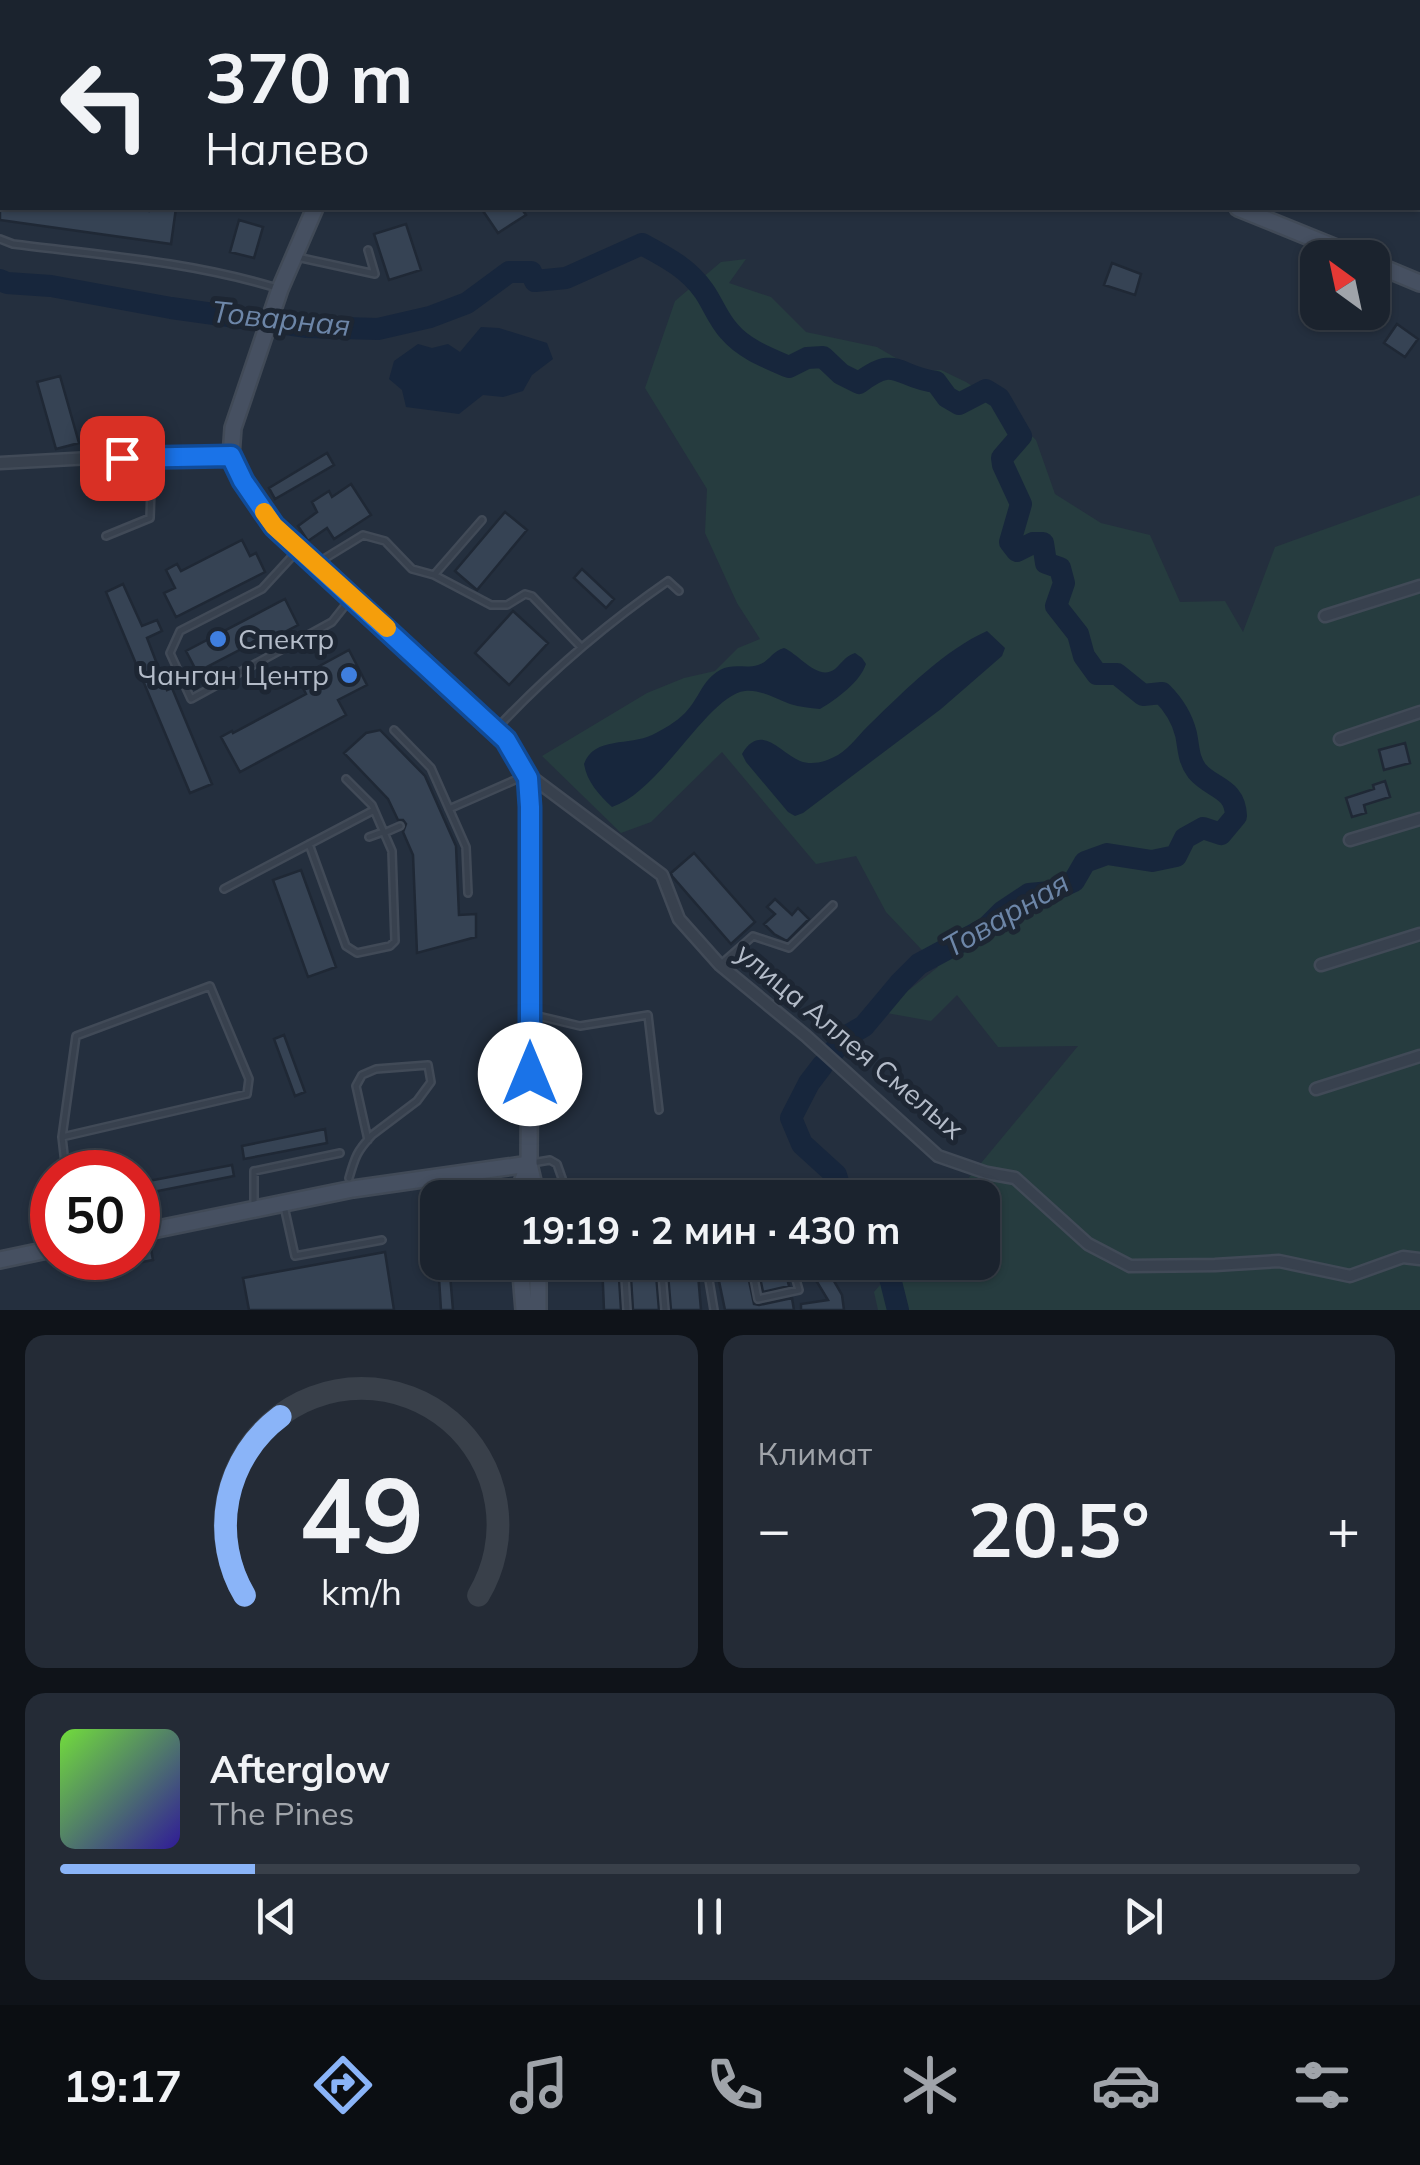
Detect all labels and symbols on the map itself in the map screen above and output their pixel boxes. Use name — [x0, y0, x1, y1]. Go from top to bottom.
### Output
north arrow — [1300, 240, 1390, 330]
water label: Товарная — [210, 292, 352, 344]
pin — [80, 416, 165, 501]
place label: Спектр — [238, 621, 334, 656]
marker: Спектр — [207, 628, 229, 650]
place label: Чанган Центр — [138, 657, 329, 692]
marker: Чанган Центр — [338, 664, 360, 686]
water label: Товарная — [936, 863, 1075, 965]
street label: улица Аллея Смелых — [729, 935, 971, 1146]
position arrow — [478, 1022, 582, 1126]
speed limit sign: 50 — [30, 1150, 160, 1280]

